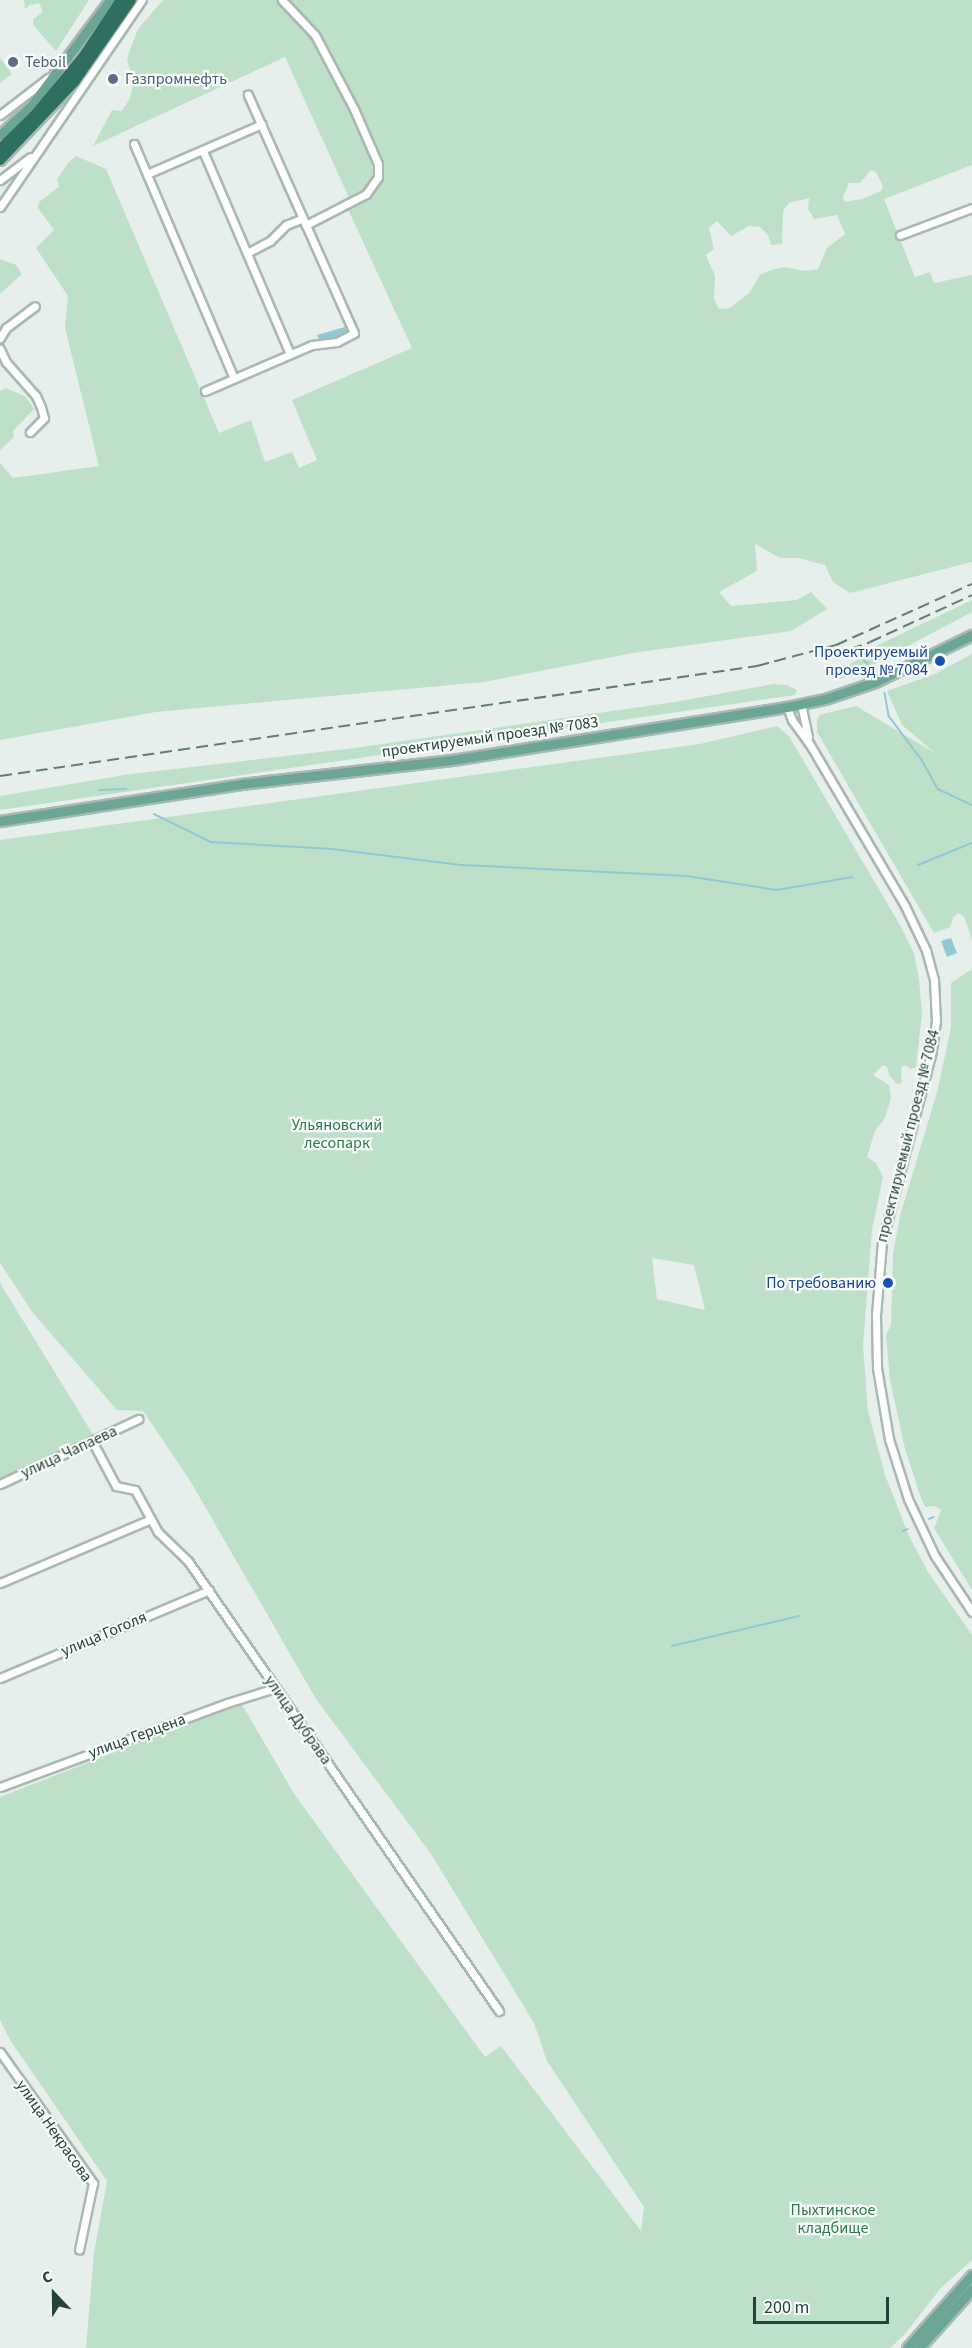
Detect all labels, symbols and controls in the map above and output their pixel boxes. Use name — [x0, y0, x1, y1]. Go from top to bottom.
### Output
place label: Teboil — [25, 52, 66, 72]
marker: Teboil — [6, 55, 20, 69]
place label: Газпромнефть — [125, 69, 227, 89]
marker: Газпромнефть — [106, 72, 120, 86]
place label: Проектируемый проезд № 7084 — [814, 642, 928, 680]
marker: Проектируемый проезд № 7084 — [933, 654, 947, 668]
street label: проектируемый проезд № 7083 — [381, 712, 599, 762]
street label: проектируемый проезд № 7084 — [872, 1028, 944, 1244]
park label: Ульяновский лесопарк — [292, 1115, 382, 1153]
place label: По требованию — [766, 1273, 876, 1293]
marker: По требованию — [881, 1276, 895, 1290]
street label: улица Чапаева — [18, 1421, 120, 1483]
street label: улица Гоголя — [58, 1607, 150, 1661]
street label: улица Дубрава — [260, 1672, 336, 1768]
street label: улица Герцена — [86, 1710, 188, 1762]
street label: улица Некрасова — [12, 2076, 96, 2186]
park label: Пыхтинское кладбище — [791, 2200, 875, 2238]
north arrow — [24, 2264, 84, 2324]
text: С — [39, 2265, 56, 2289]
scale bar — [756, 2285, 892, 2323]
text: 200 m — [764, 2295, 809, 2320]

